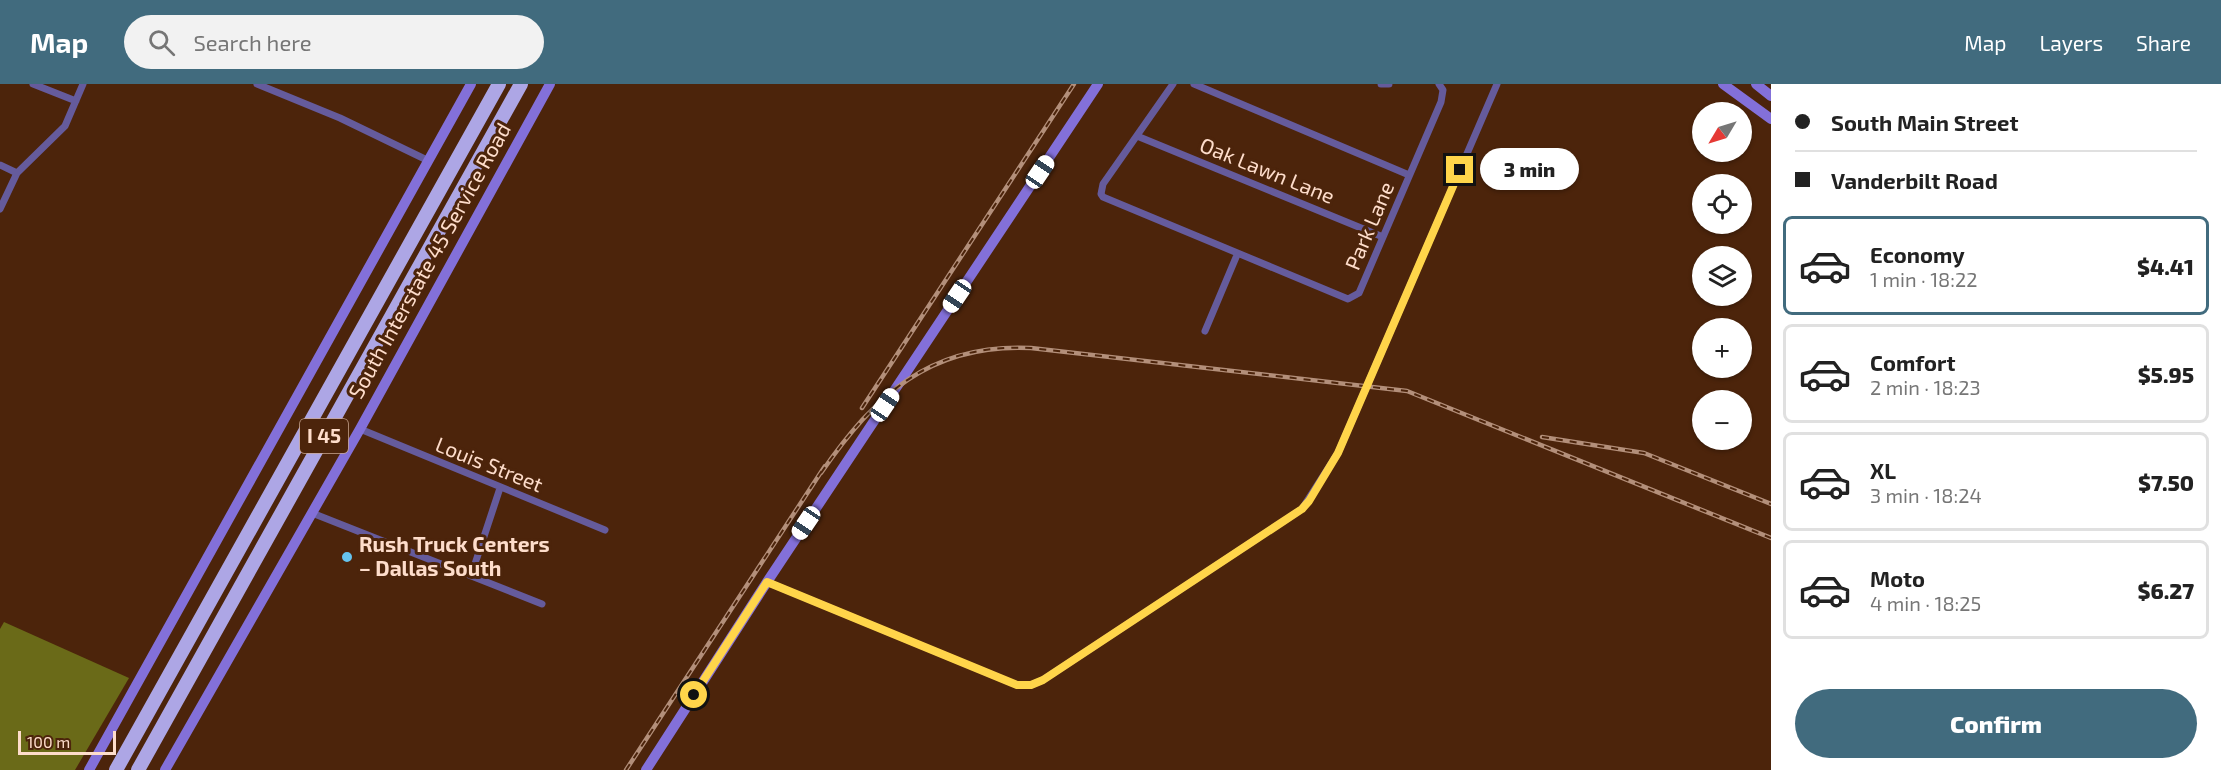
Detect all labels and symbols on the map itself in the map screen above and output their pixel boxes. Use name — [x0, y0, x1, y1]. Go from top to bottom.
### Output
north arrow — [1692, 102, 1752, 162]
street label: South Interstate 45 Service Road — [342, 118, 515, 402]
street label: Oak Lawn Lane — [1197, 131, 1339, 208]
callout: 3 min — [1481, 149, 1580, 191]
car — [1022, 152, 1058, 192]
route end — [1446, 156, 1473, 183]
street label: Park Lane — [1339, 178, 1398, 273]
car — [939, 276, 975, 316]
car — [867, 385, 903, 425]
road number: I 45 — [300, 419, 348, 453]
street label: Louis Street — [432, 431, 547, 496]
car — [788, 503, 824, 543]
place label: Rush Truck Centers – Dallas South — [359, 531, 550, 580]
marker: Rush Truck Centers – Dallas South — [340, 550, 354, 564]
route start — [680, 681, 707, 708]
scale bar — [18, 728, 116, 756]

